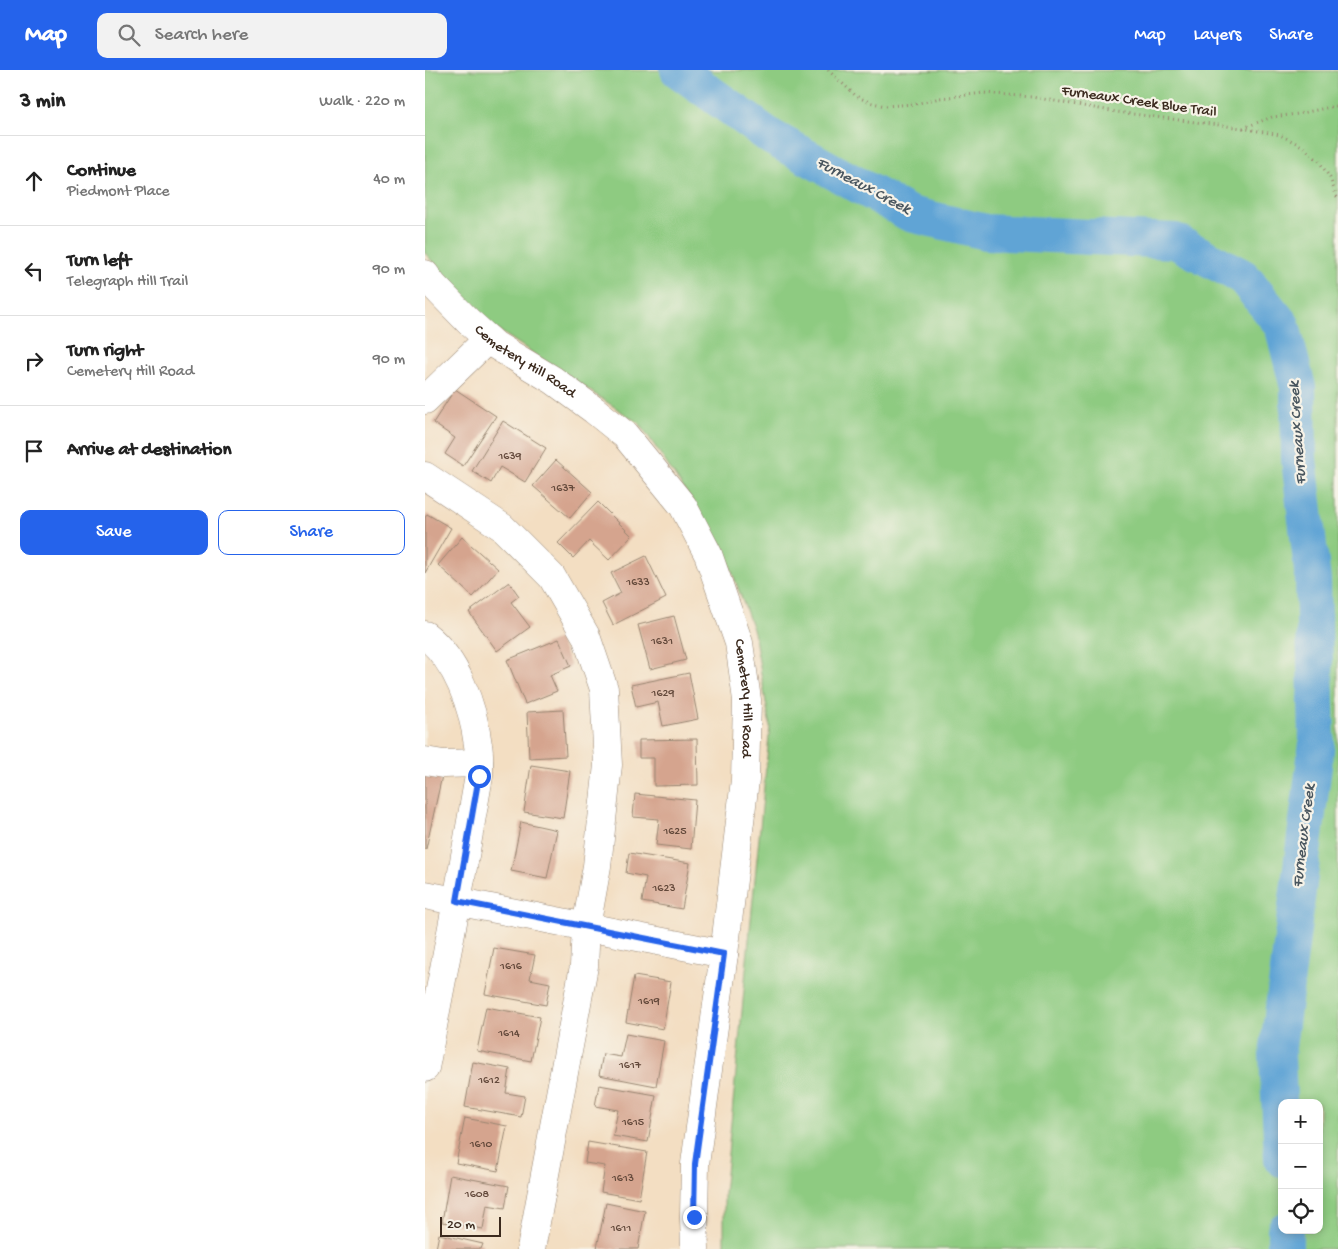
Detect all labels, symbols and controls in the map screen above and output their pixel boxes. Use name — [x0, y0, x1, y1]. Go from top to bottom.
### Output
search box — [97, 13, 447, 58]
text: Map — [25, 21, 67, 50]
icon: search — [115, 21, 143, 49]
text: Search here — [155, 24, 248, 47]
text: Map — [1134, 25, 1166, 46]
text: Layers — [1194, 25, 1241, 46]
text: Share — [1269, 25, 1313, 46]
street label: Furneaux Creek Blue Trail — [1059, 82, 1218, 122]
text: 3 min — [20, 90, 65, 115]
text: Walk · 220 m — [319, 93, 405, 112]
water label: Furneaux Creek — [813, 154, 915, 221]
text: Continue — [67, 160, 136, 183]
icon: ahead — [20, 167, 48, 195]
text: 40 m — [373, 171, 405, 190]
text: Piedmont Place — [67, 183, 169, 202]
text: Turn left — [67, 250, 131, 273]
icon: left — [20, 257, 48, 285]
text: 90 m — [373, 261, 405, 280]
text: Telegraph Hill Trail — [67, 273, 188, 292]
street label: Cemetery Hill Road — [470, 321, 580, 403]
text: Turn right — [67, 340, 143, 363]
icon: right — [20, 347, 48, 375]
text: 90 m — [373, 351, 405, 370]
text: Cemetery Hill Road — [67, 363, 194, 382]
water label: Furneaux Creek — [1286, 379, 1312, 485]
icon: arrive — [20, 437, 48, 465]
text: Arrive at destination — [67, 439, 231, 462]
house number: 1639 — [497, 450, 522, 464]
house number: 1637 — [550, 482, 575, 496]
button: Save — [20, 510, 208, 555]
button: Share — [218, 510, 405, 555]
house number: 1633 — [625, 576, 650, 590]
house number: 1631 — [650, 635, 673, 649]
street label: Cemetery Hill Road — [730, 638, 756, 759]
house number: 1629 — [651, 687, 674, 701]
route start — [468, 765, 491, 788]
water label: Furneaux Creek — [1289, 781, 1321, 889]
house number: 1625 — [662, 825, 687, 839]
house number: 1623 — [651, 882, 676, 896]
house number: 1616 — [499, 960, 523, 974]
house number: 1619 — [637, 995, 660, 1009]
house number: 1614 — [497, 1027, 520, 1041]
house number: 1617 — [618, 1059, 642, 1073]
house number: 1612 — [477, 1074, 500, 1088]
map controls — [1278, 1099, 1323, 1234]
button: + — [1278, 1099, 1323, 1144]
house number: 1615 — [621, 1116, 644, 1130]
house number: 1610 — [469, 1138, 492, 1152]
button: − — [1278, 1144, 1323, 1189]
house number: 1613 — [611, 1172, 634, 1186]
house number: 1608 — [464, 1188, 490, 1202]
button: locate — [1278, 1189, 1323, 1234]
route end — [683, 1206, 706, 1229]
scale bar — [440, 1214, 501, 1237]
text: 20 m — [447, 1217, 475, 1234]
house number: 1611 — [610, 1222, 631, 1236]

